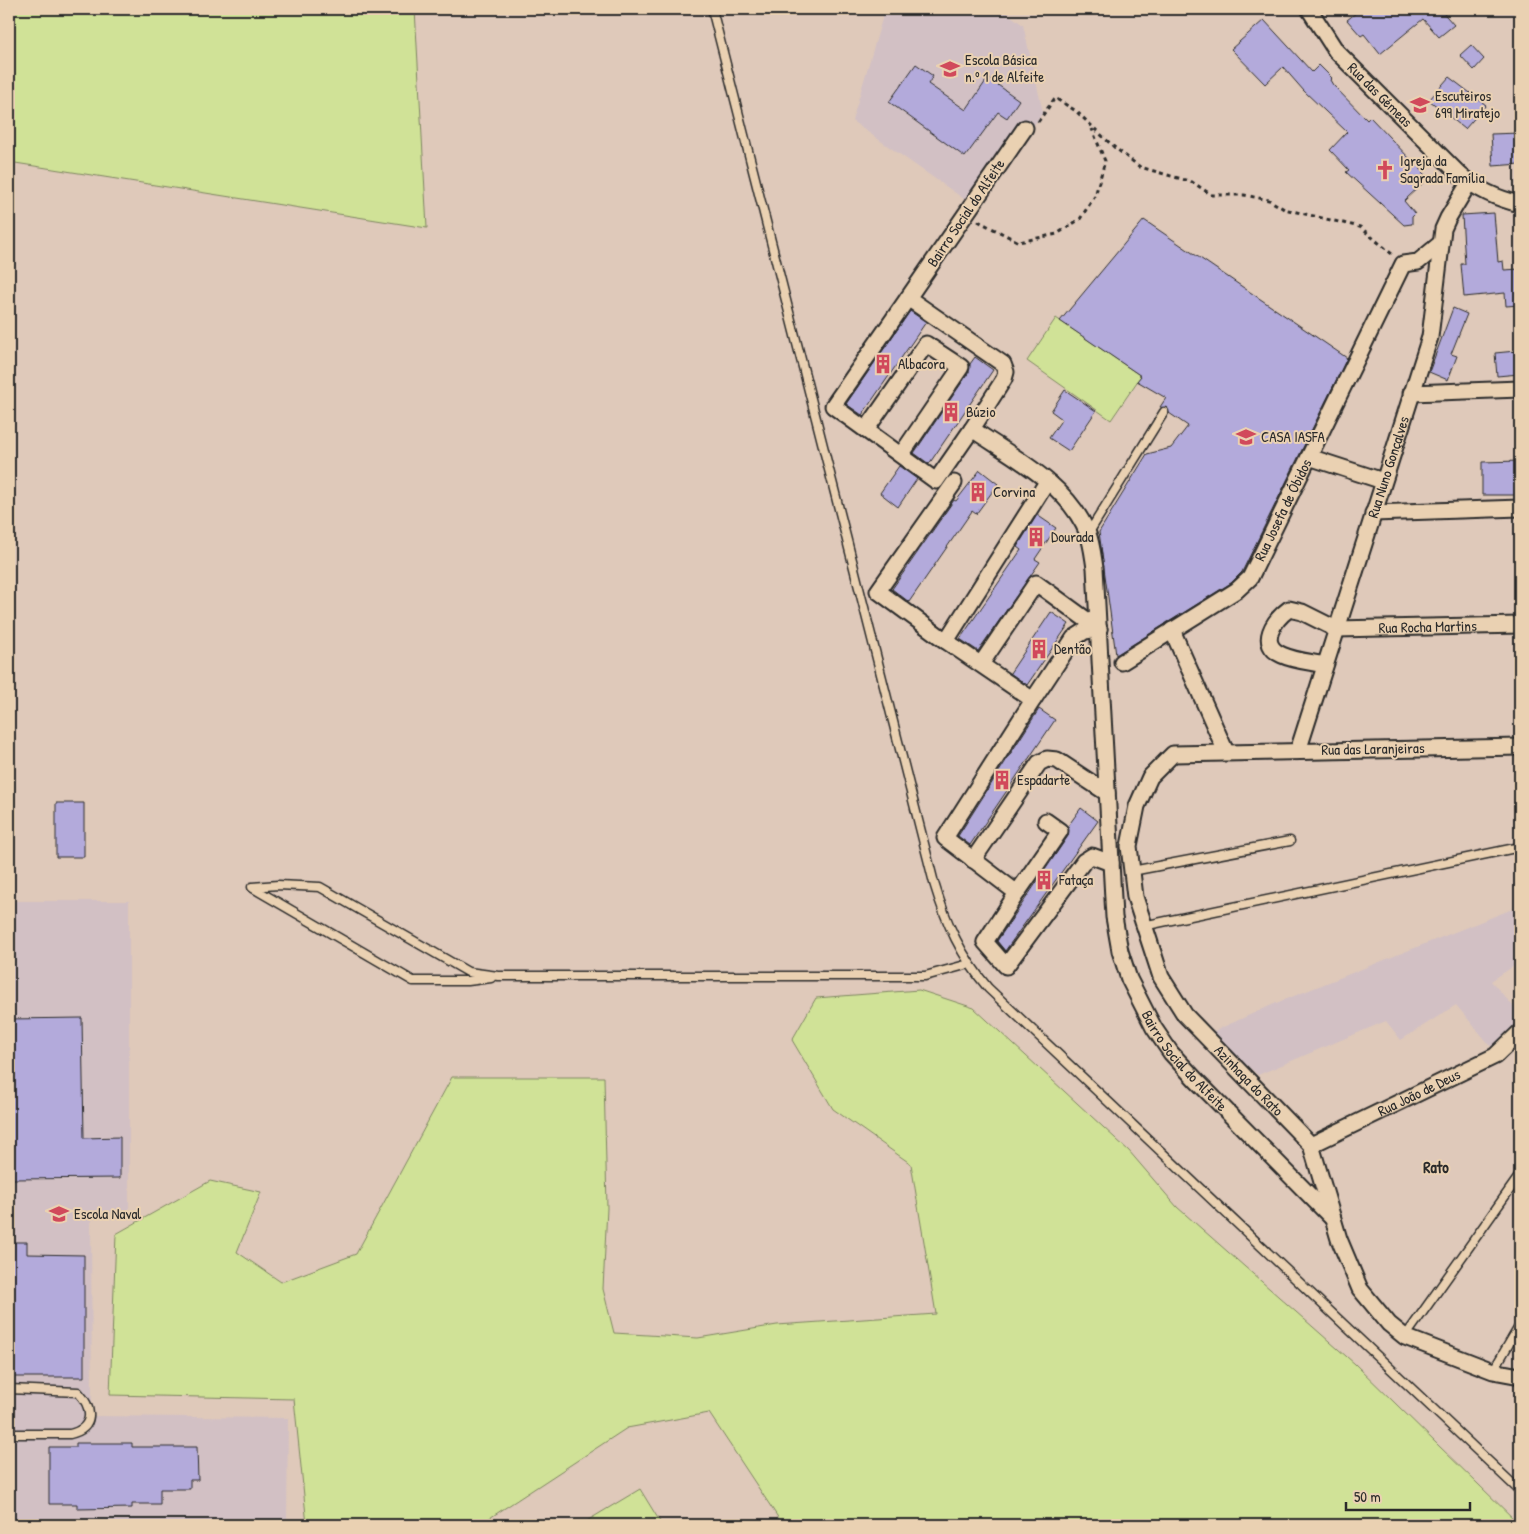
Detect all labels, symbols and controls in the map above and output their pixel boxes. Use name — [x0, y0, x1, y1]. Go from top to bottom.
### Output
place label: Escola Básica n.º 1 de Alfeite — [965, 49, 1044, 87]
street label: Rua das Gémeas — [1343, 57, 1418, 132]
school or university icon: Escola Básica n.º 1 de Alfeite — [939, 58, 961, 80]
place label: Escuteiros 699 Miratejo — [1435, 85, 1500, 123]
school or university icon: Escuteiros 699 Miratejo — [1409, 94, 1431, 116]
place label: Igreja da Sagrada Família — [1400, 150, 1485, 188]
street label: Bairro Social do Alfeite — [922, 155, 1009, 271]
church icon: Igreja da Sagrada Família — [1374, 159, 1396, 181]
building icon: Albacora — [872, 353, 894, 375]
place label: Albacora — [898, 353, 945, 374]
building icon: Búzio — [940, 401, 962, 423]
place label: Búzio — [966, 401, 995, 422]
street label: Rua Nuno Gonçalves — [1362, 413, 1414, 521]
school or university icon: CASA IASFA — [1235, 426, 1257, 448]
place label: CASA IASFA — [1261, 426, 1326, 447]
street label: Rua Josefa de Óbidos — [1249, 455, 1317, 564]
building icon: Corvina — [967, 481, 989, 503]
place label: Corvina — [993, 481, 1035, 502]
building icon: Dourada — [1025, 526, 1047, 548]
place label: Dourada — [1051, 526, 1094, 547]
street label: Rua Rocha Martins — [1378, 615, 1477, 638]
building icon: Dentão — [1028, 638, 1050, 660]
place label: Dentão — [1054, 638, 1091, 659]
street label: Rua das Laranjeiras — [1321, 737, 1425, 760]
building icon: Espadarte — [991, 769, 1013, 791]
place label: Espadarte — [1017, 769, 1070, 790]
building icon: Fataça — [1033, 869, 1055, 891]
place label: Fataça — [1058, 869, 1093, 890]
street label: Bairro Social do Alfeite — [1137, 1006, 1232, 1116]
street label: Azinhaga do Rato — [1210, 1040, 1288, 1120]
street label: Rua João de Deus — [1374, 1063, 1464, 1121]
district label: Rato — [1423, 1156, 1449, 1178]
school or university icon: Escola Naval — [48, 1203, 70, 1225]
place label: Escola Naval — [74, 1203, 141, 1224]
scale bar — [1346, 1479, 1470, 1511]
text: 50 m — [1354, 1486, 1381, 1507]

